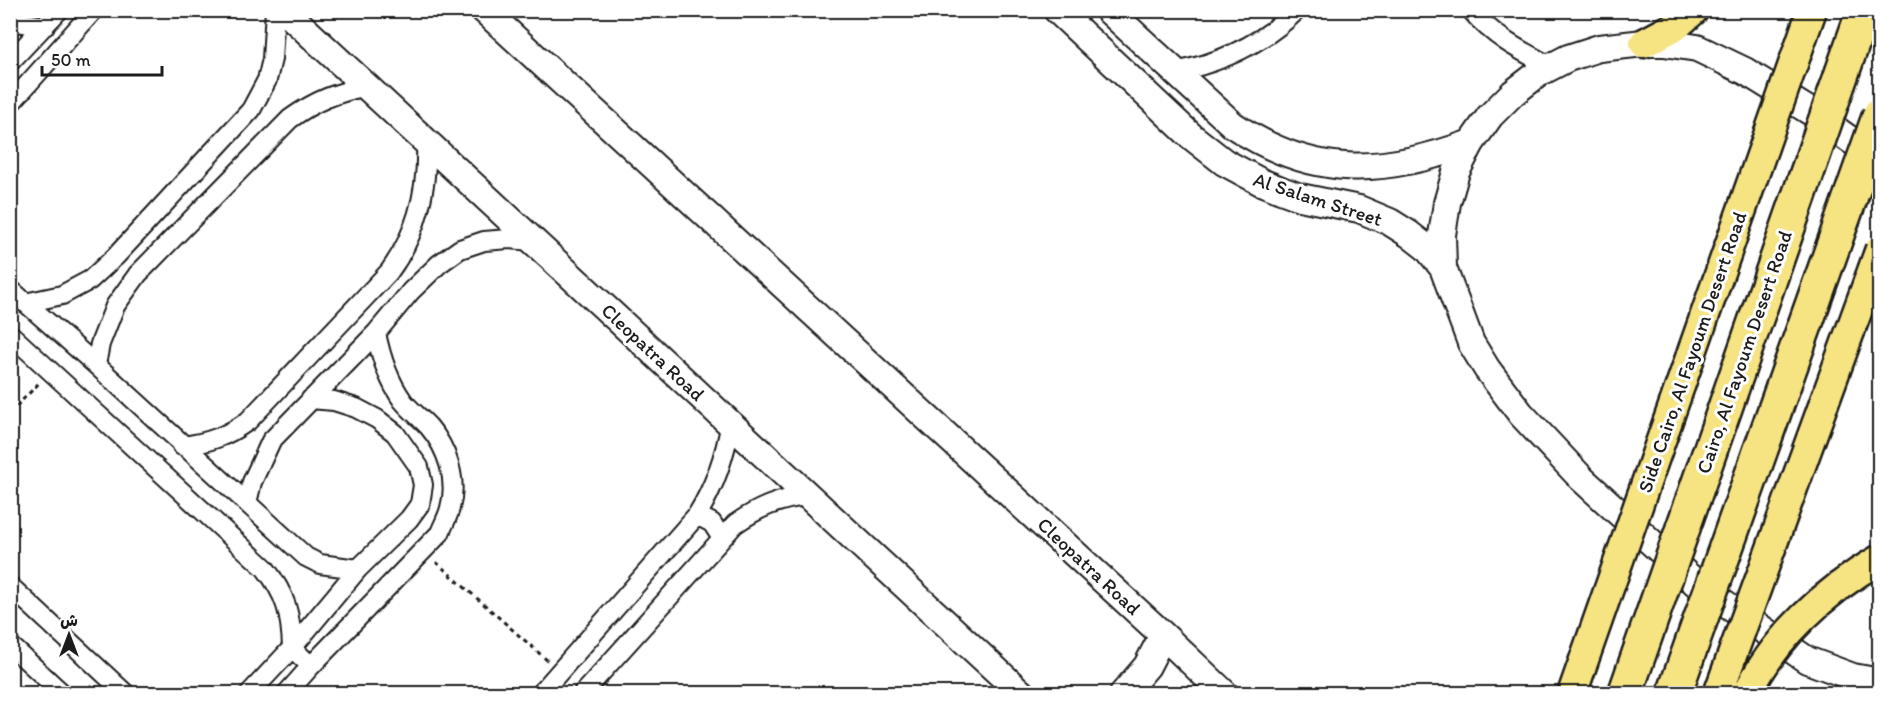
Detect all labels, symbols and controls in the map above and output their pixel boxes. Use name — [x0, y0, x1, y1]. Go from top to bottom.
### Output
scale bar — [42, 39, 162, 77]
text: 50 m — [51, 49, 91, 71]
street label: Al Salam Street — [1250, 167, 1386, 231]
street label: Side Cairo, Al Fayoum Desert Road — [1633, 209, 1751, 495]
street label: Cairo, Al Fayoum Desert Road — [1691, 228, 1797, 476]
street label: Cleopatra Road — [596, 298, 710, 406]
street label: Cleopatra Road — [1032, 512, 1146, 620]
north arrow — [39, 605, 99, 665]
text: ش — [60, 611, 78, 630]

